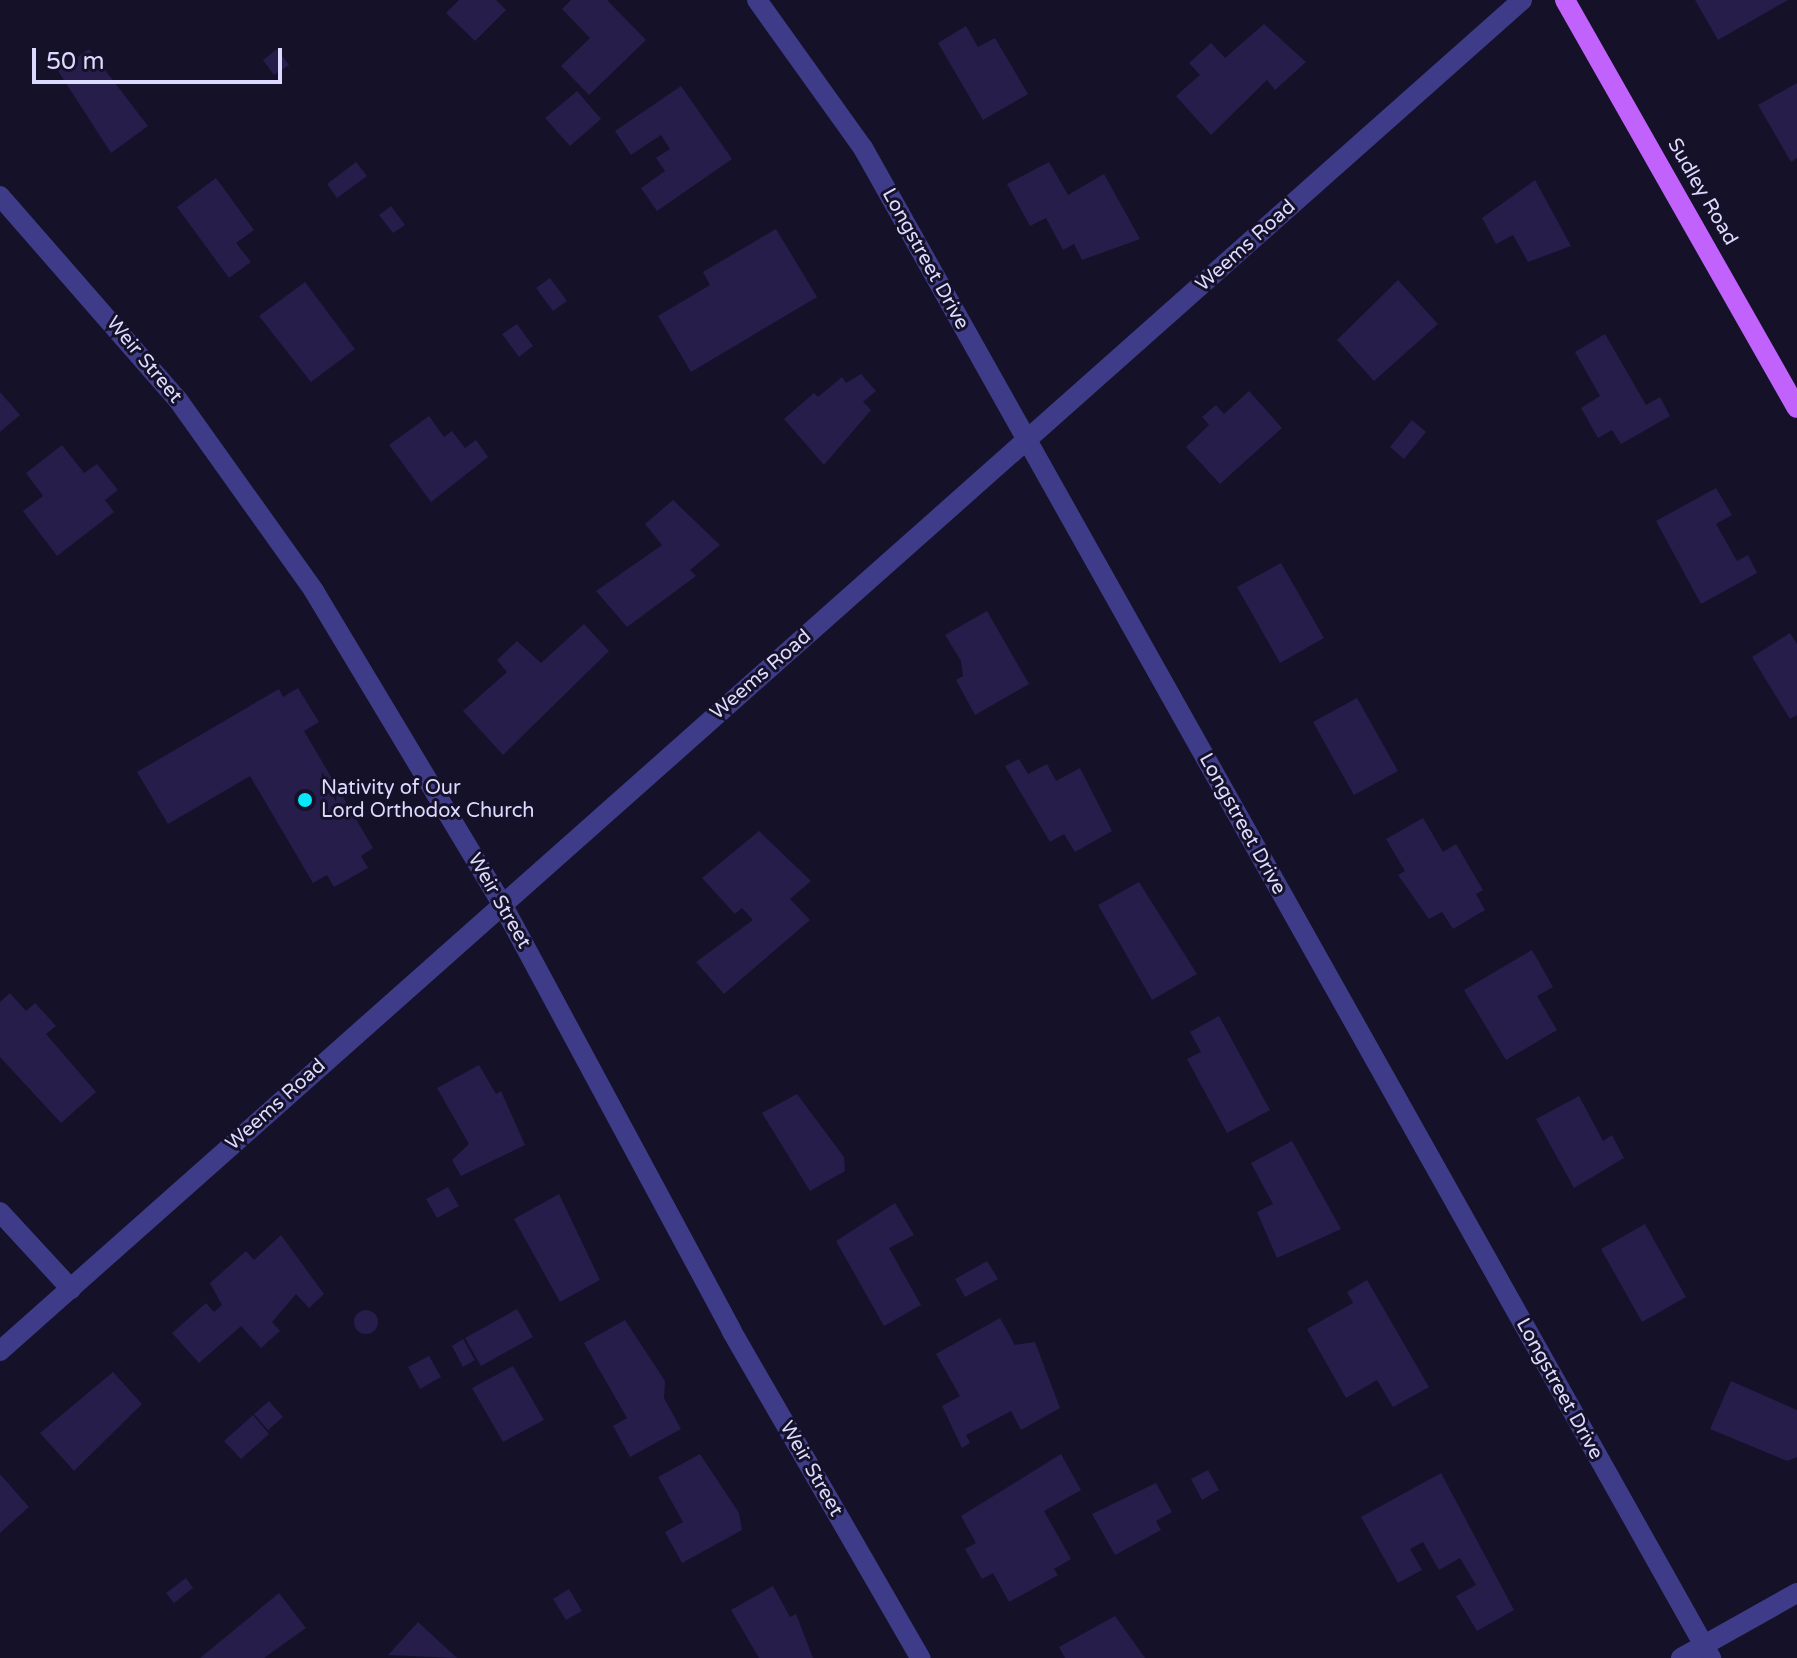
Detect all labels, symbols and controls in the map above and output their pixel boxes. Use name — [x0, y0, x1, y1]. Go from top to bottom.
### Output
scale bar — [36, 32, 286, 82]
text: 50 m — [46, 47, 104, 76]
street label: Sudley Road — [1662, 134, 1742, 250]
street label: Longstreet Drive — [876, 184, 974, 334]
street label: Weems Road — [1191, 195, 1301, 297]
street label: Weir Street — [101, 312, 187, 408]
street label: Weems Road — [706, 625, 816, 725]
street label: Longstreet Drive — [1193, 749, 1291, 899]
place label: Nativity of Our Lord Orthodox Church — [321, 776, 534, 823]
marker: Nativity of Our Lord Orthodox Church — [296, 791, 314, 809]
street label: Weir Street — [462, 849, 536, 953]
street label: Weems Road — [221, 1054, 331, 1156]
street label: Longstreet Drive — [1510, 1314, 1608, 1464]
street label: Weir Street — [774, 1417, 848, 1521]

